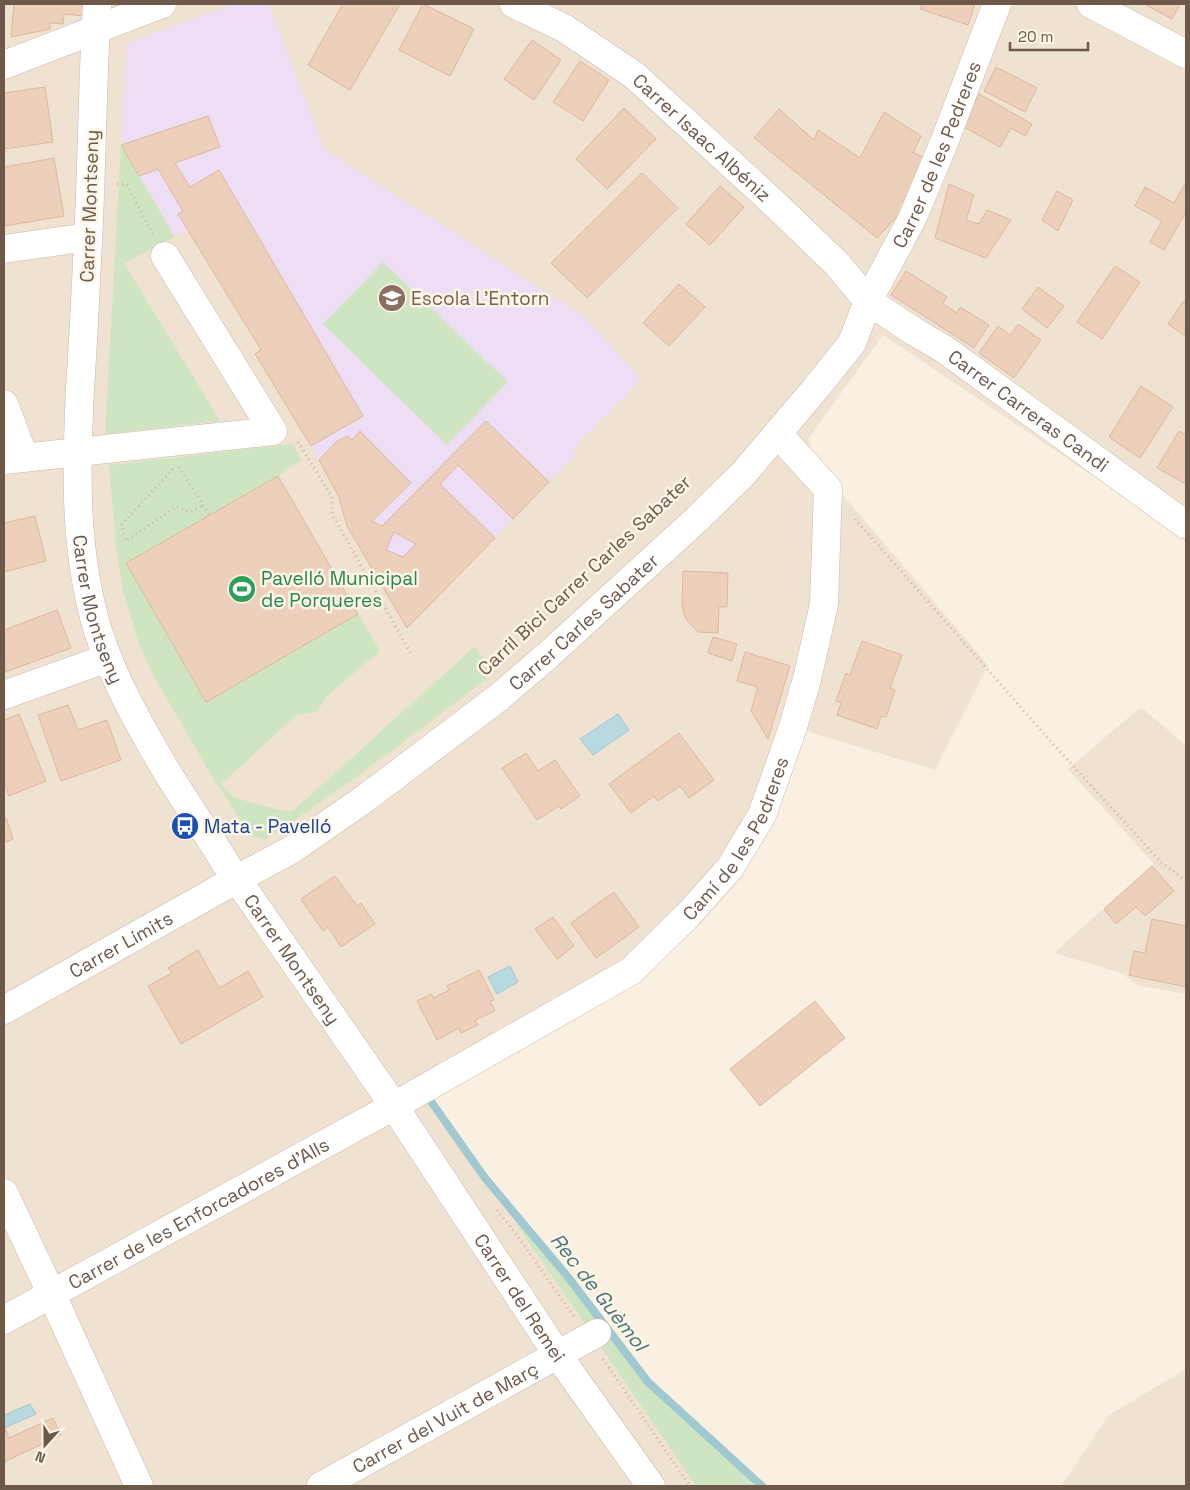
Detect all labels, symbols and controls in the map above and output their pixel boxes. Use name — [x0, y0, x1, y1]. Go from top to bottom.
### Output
scale bar — [1010, 20, 1088, 52]
text: 20 m — [1018, 27, 1053, 46]
street label: Carrer de les Pedreres — [887, 58, 987, 253]
street label: Carrer Isaac Albéniz — [627, 68, 776, 207]
street label: Carrer Montseny — [74, 129, 105, 283]
school or university icon: Escola L'Entorn — [377, 283, 407, 313]
place label: Escola L'Entorn — [411, 286, 549, 311]
street label: Carrer Carreras Candi — [943, 344, 1114, 478]
street label: Carril Bici Carrer Carles Sabater — [473, 470, 695, 680]
street label: Carrer Montseny — [67, 534, 129, 688]
street label: Carrer Carles Sabater — [504, 549, 662, 695]
place label: Pavelló Municipal de Porqueres — [261, 566, 418, 613]
sports icon: Pavelló Municipal de Porqueres — [227, 574, 257, 604]
street label: Camí de les Pedreres — [677, 753, 795, 926]
bus stop icon: Mata - Pavelló — [170, 811, 200, 841]
place label: Mata - Pavelló — [204, 814, 331, 839]
street label: Carrer Montseny — [238, 889, 346, 1030]
street label: Carrer Límits — [65, 906, 177, 984]
street label: Carrer de les Enforcadores d'Alls — [64, 1132, 334, 1295]
water label: Rec de Guèmol — [545, 1228, 655, 1358]
street label: Carrer del Remei — [468, 1229, 571, 1367]
street label: Carrer del Vuit de Març — [348, 1356, 543, 1479]
north arrow — [20, 1420, 70, 1470]
text: N — [33, 1447, 48, 1467]

